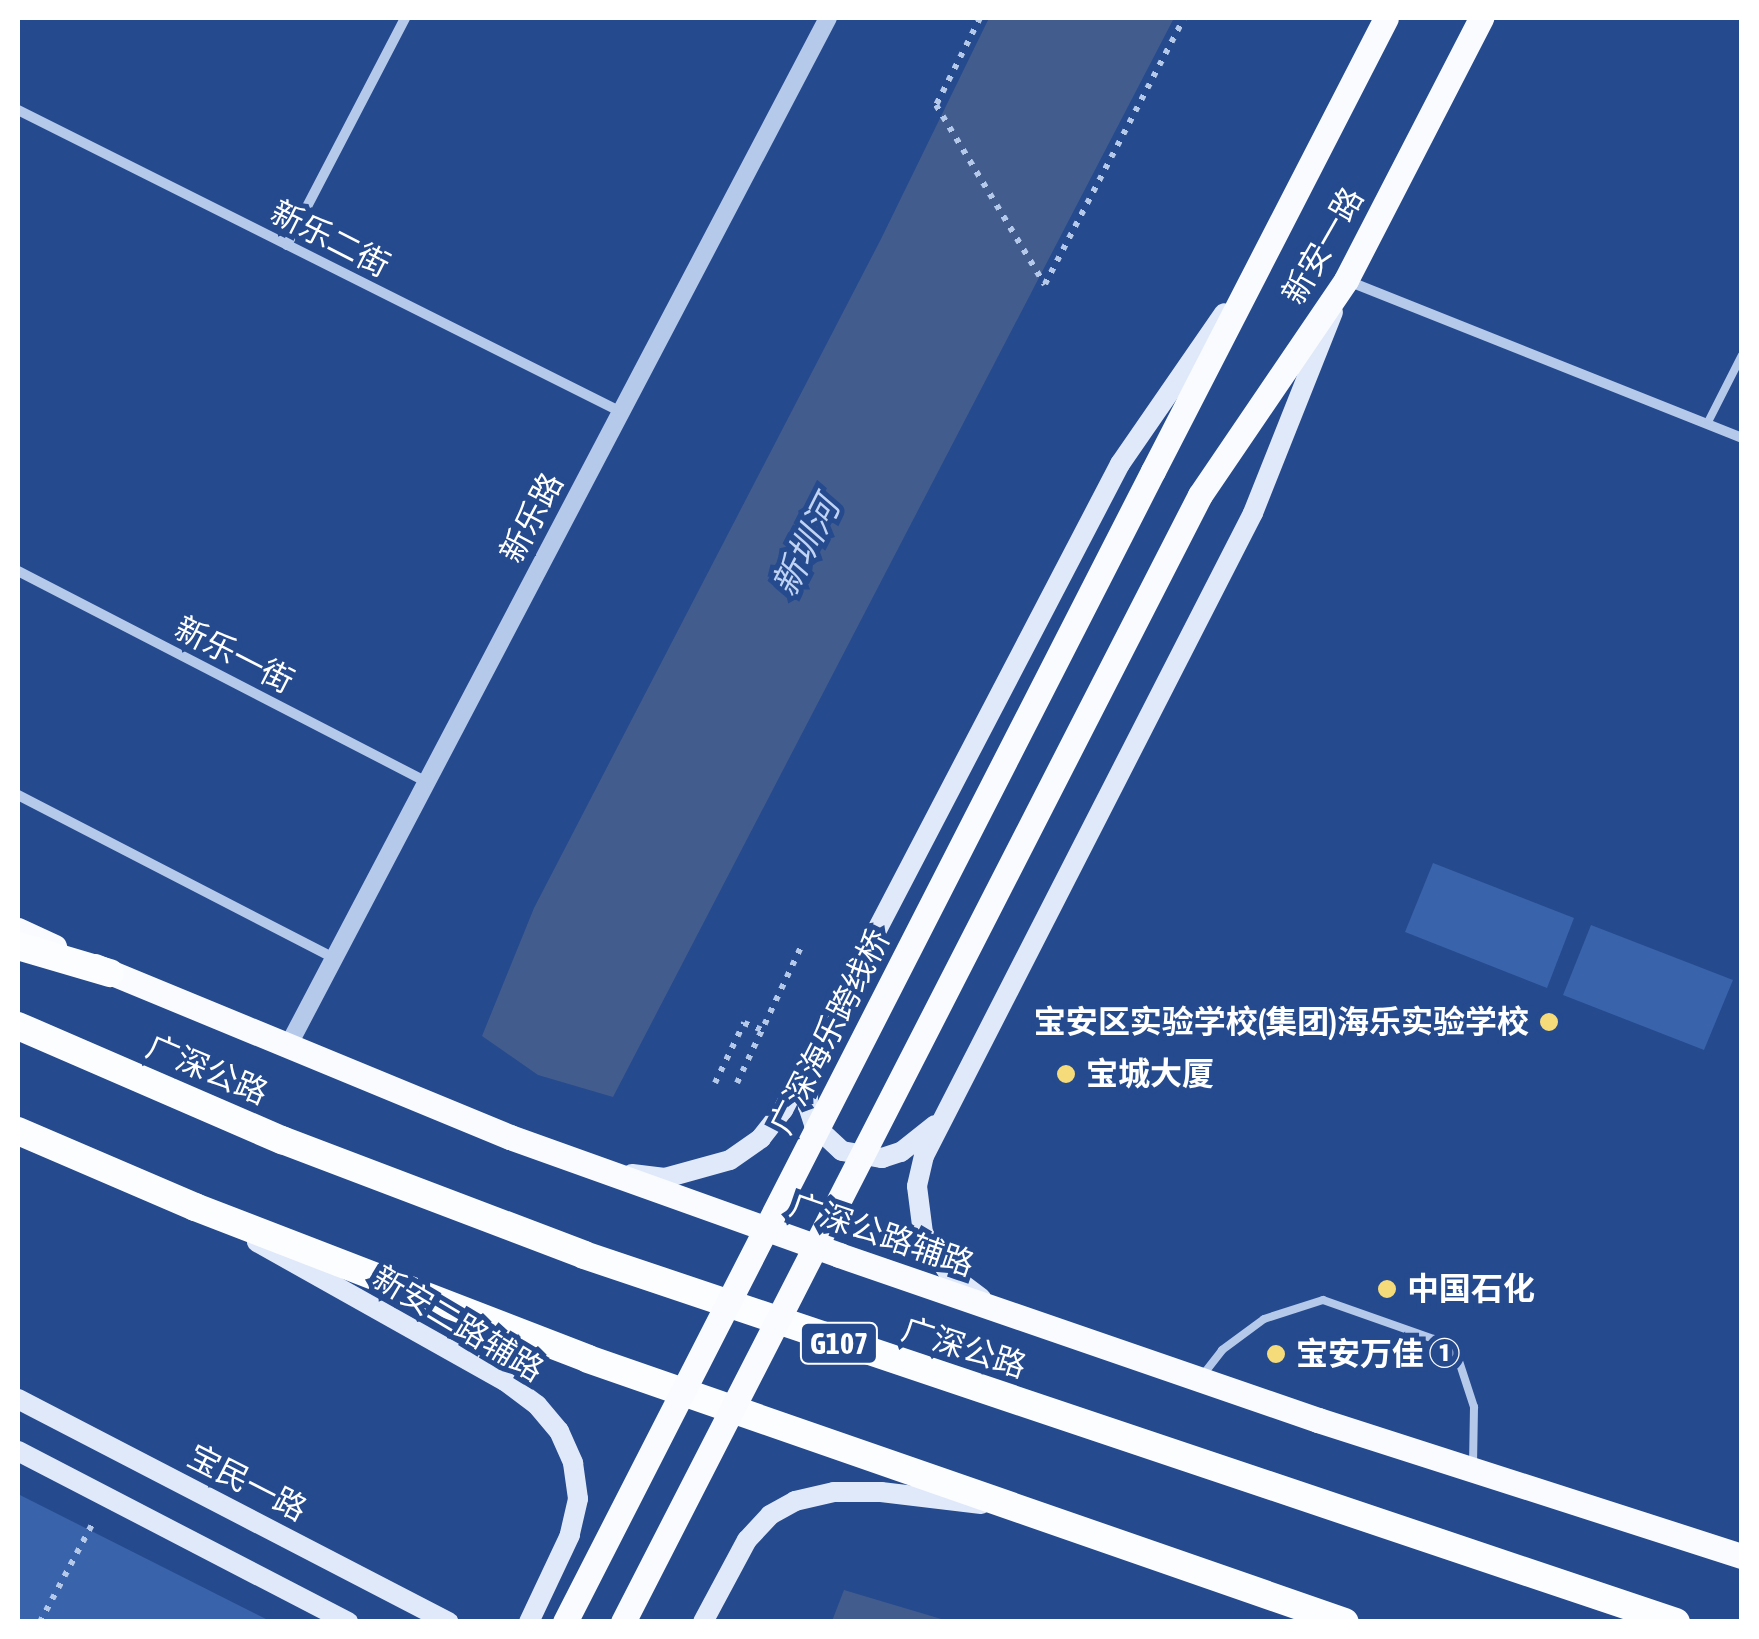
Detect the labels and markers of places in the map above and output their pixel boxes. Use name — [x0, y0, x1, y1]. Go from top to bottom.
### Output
place label: 宝安区实验学校(集团)海乐实验学校 — [1034, 1003, 1529, 1041]
marker: 宝安区实验学校(集团)海乐实验学校 — [1538, 1011, 1560, 1033]
place label: 宝城大厦 — [1086, 1055, 1214, 1093]
marker: 宝城大厦 — [1055, 1063, 1077, 1085]
place label: 中国石化 — [1407, 1270, 1535, 1308]
marker: 中国石化 — [1376, 1278, 1398, 1300]
place label: 宝安万佳 ① — [1296, 1335, 1460, 1373]
marker: 宝安万佳 ① — [1265, 1343, 1287, 1365]

